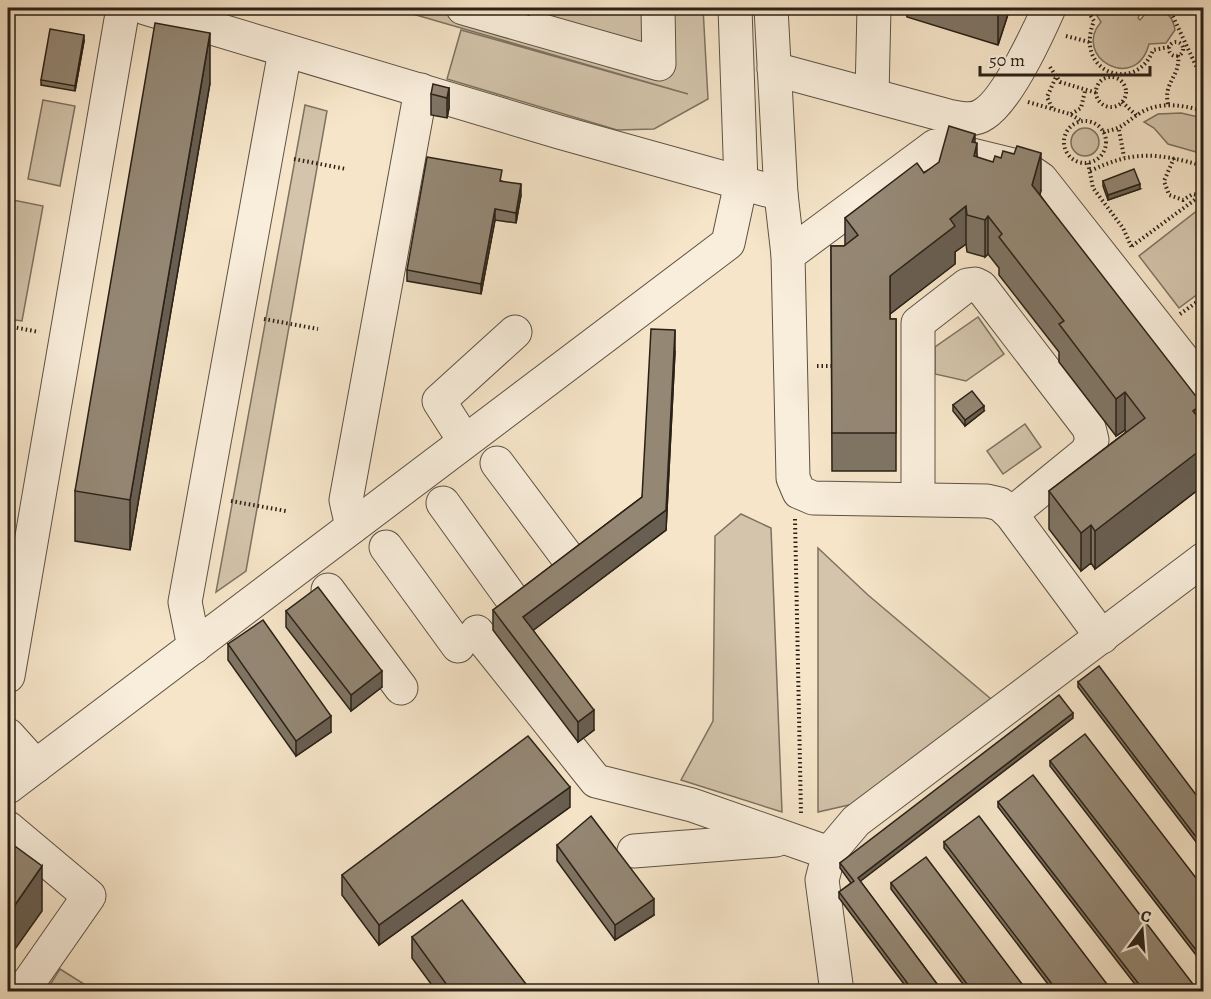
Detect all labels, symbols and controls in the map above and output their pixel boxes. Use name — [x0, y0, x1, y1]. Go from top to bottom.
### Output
scale bar — [980, 39, 1150, 77]
text: 50 m — [989, 48, 1025, 72]
north arrow — [1112, 900, 1172, 960]
text: С — [1138, 905, 1154, 929]

